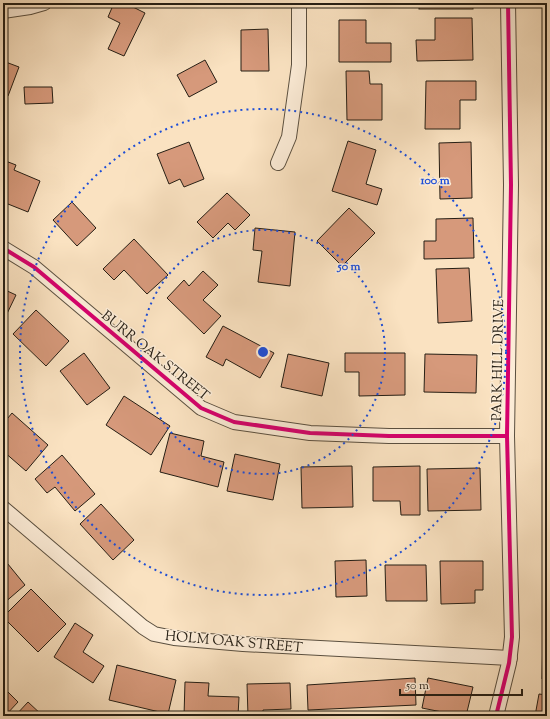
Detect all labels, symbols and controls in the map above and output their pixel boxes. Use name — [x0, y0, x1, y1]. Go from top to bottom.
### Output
text: 100 m — [419, 172, 450, 190]
text: 50 m — [337, 258, 361, 276]
street label: PARK HILL DRIVE — [488, 298, 510, 421]
street label: BURR OAK STREET — [96, 307, 213, 407]
centre of rings — [256, 345, 270, 359]
street label: HOLM OAK STREET — [164, 627, 304, 659]
scale bar — [400, 671, 522, 697]
text: 50 m — [405, 677, 429, 695]

